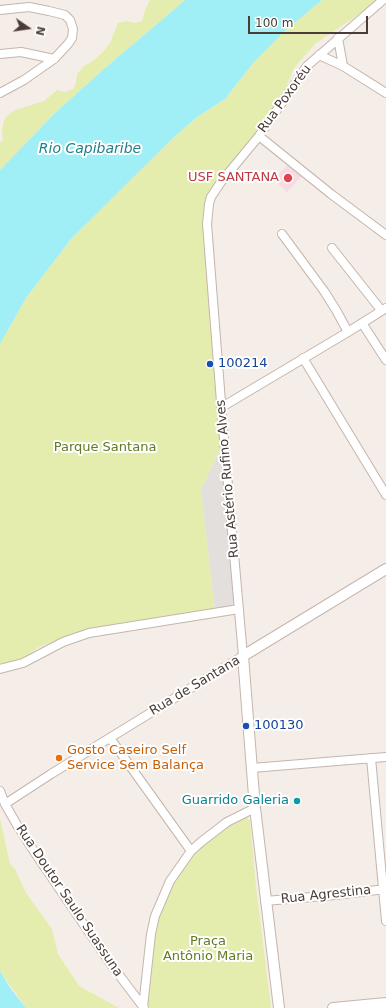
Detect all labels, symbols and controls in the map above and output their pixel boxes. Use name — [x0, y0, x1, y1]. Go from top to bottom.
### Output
north arrow — [8, 8, 48, 48]
scale bar — [250, 8, 370, 34]
text: 100 m — [255, 16, 293, 30]
text: N — [33, 25, 48, 37]
street label: Rua Poxoréu — [255, 62, 315, 136]
water label: Rio Capibaribe — [39, 141, 141, 157]
place label: USF SANTANA — [188, 170, 279, 186]
marker: USF SANTANA — [282, 172, 294, 184]
place label: 100214 — [218, 356, 268, 372]
marker: 100214 — [205, 359, 215, 369]
street label: Rua Astério Rufino Alves — [213, 399, 243, 559]
park label: Parque Santana — [54, 440, 156, 456]
street label: Rua de Santana — [147, 653, 243, 719]
place label: 100130 — [254, 718, 304, 734]
marker: 100130 — [241, 721, 251, 731]
place label: Gosto Caseiro Self Service Sem Balança — [67, 743, 204, 774]
marker: Gosto Caseiro Self Service Sem Balança — [54, 753, 64, 763]
place label: Guarrido Galeria — [182, 793, 289, 809]
marker: Guarrido Galeria — [292, 796, 302, 806]
street label: Rua Doutor Saulo Suassuna — [12, 822, 126, 980]
street label: Rua Agrestina — [280, 883, 372, 907]
park label: Praça Antônio Maria — [163, 934, 253, 965]

